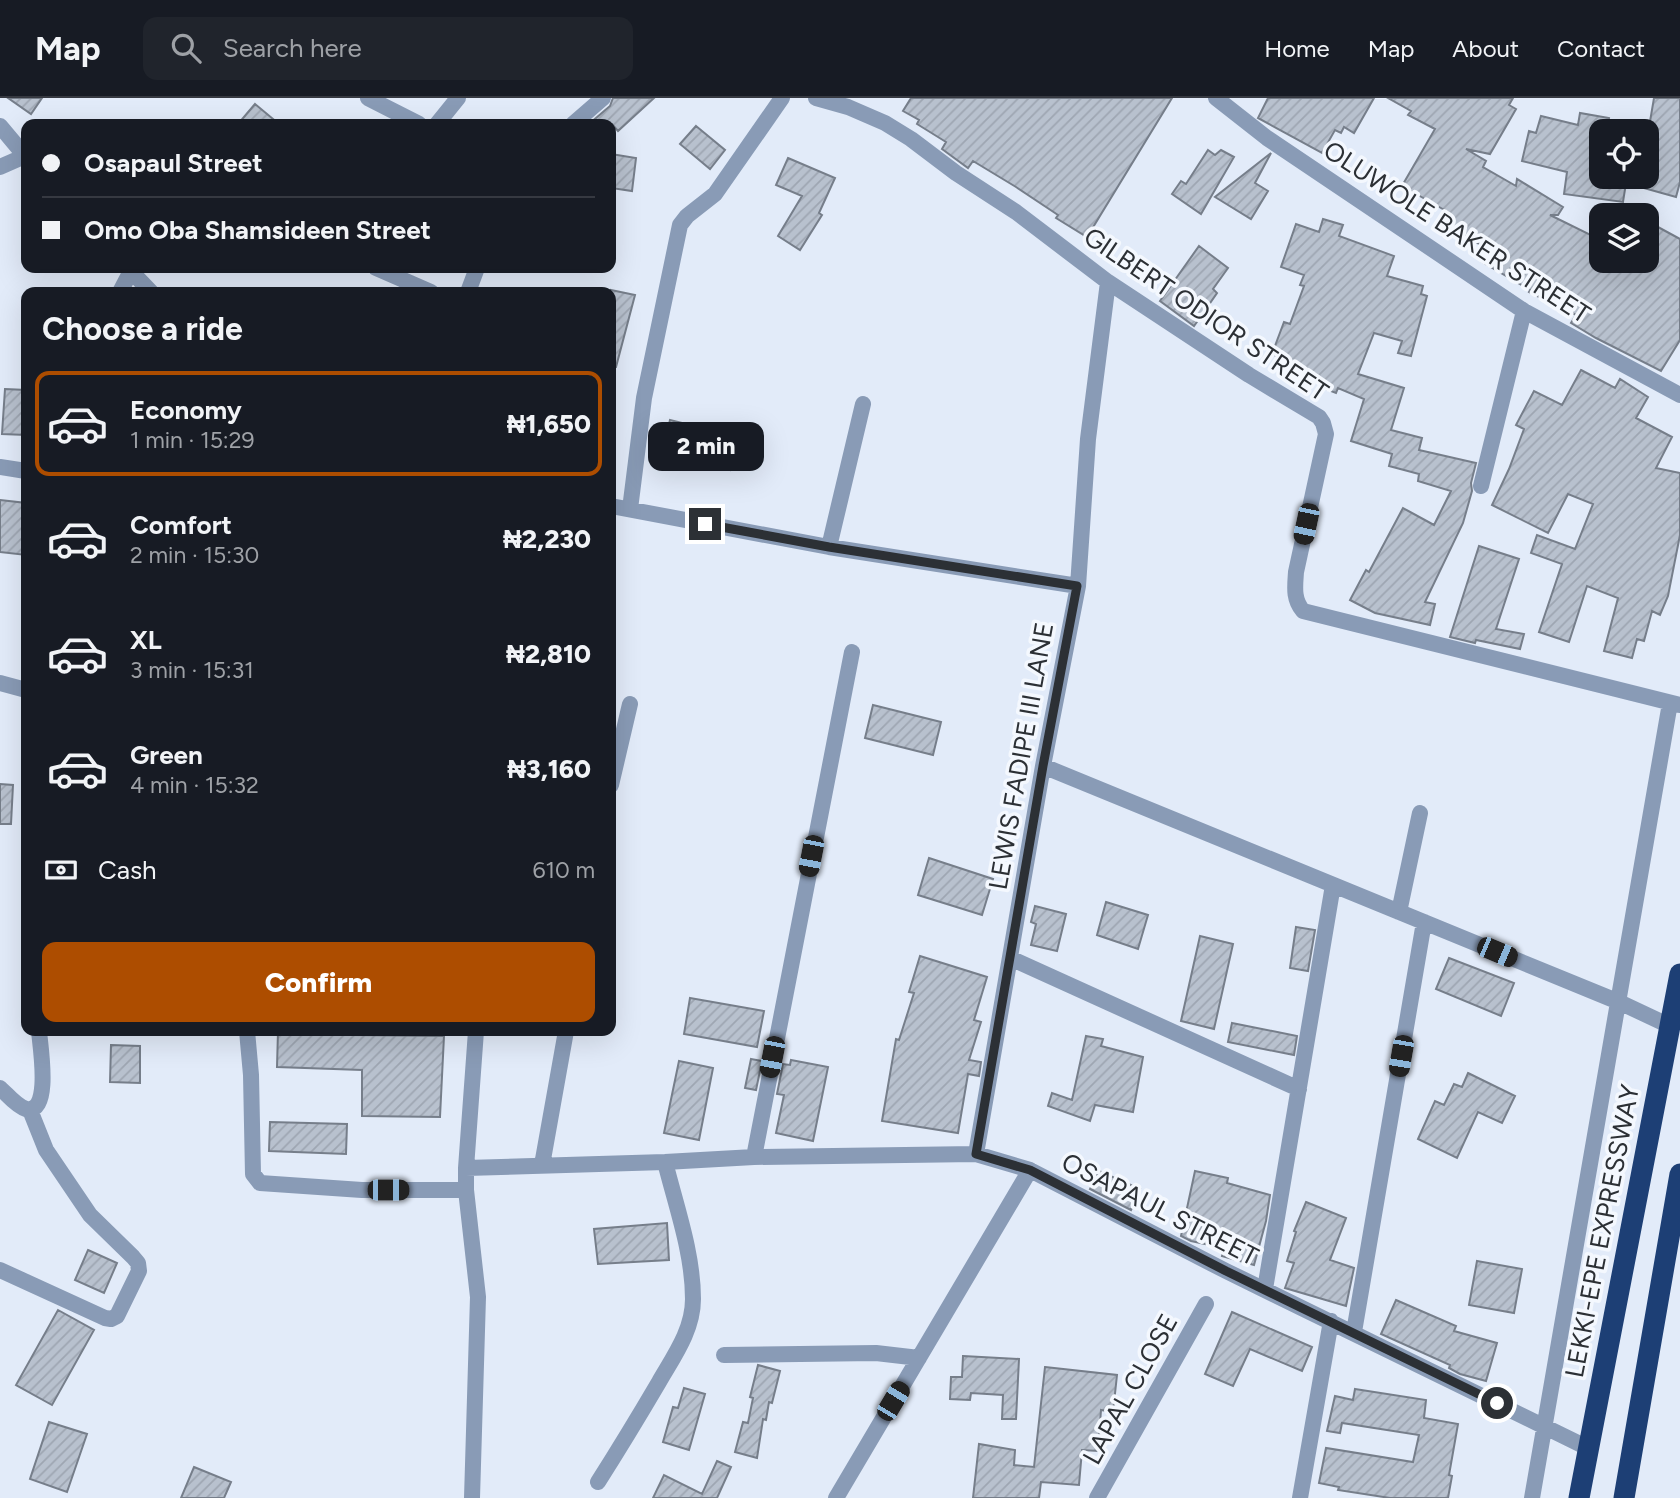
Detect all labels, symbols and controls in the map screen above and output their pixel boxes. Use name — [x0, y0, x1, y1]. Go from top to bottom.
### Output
search box — [143, 17, 633, 80]
text: Map — [35, 29, 101, 68]
icon: search — [167, 29, 205, 67]
text: Search here — [223, 32, 362, 64]
text: Home — [1264, 34, 1330, 63]
text: Map — [1368, 34, 1414, 63]
text: About — [1452, 34, 1519, 63]
text: Contact — [1557, 34, 1645, 63]
map controls — [1589, 119, 1659, 273]
button: locate — [1589, 119, 1659, 189]
street label: OLUWOLE BAKER STREET — [1318, 134, 1597, 331]
text: Osapaul Street — [84, 147, 263, 179]
button: layers — [1589, 203, 1659, 273]
text: Omo Oba Shamsideen Street — [84, 214, 431, 246]
street label: GILBERT ODIOR STREET — [1078, 220, 1335, 408]
text: Choose a ride — [42, 310, 243, 348]
icon: car — [46, 392, 109, 455]
text: Economy — [130, 394, 242, 426]
text: ₦1,650 — [507, 408, 591, 440]
callout: 2 min — [647, 422, 763, 472]
text: 1 min · 15:29 — [130, 426, 255, 454]
text: 2 min — [677, 432, 735, 460]
car — [1292, 501, 1321, 547]
icon: car — [46, 507, 109, 570]
route end — [689, 508, 721, 540]
text: Comfort — [130, 509, 232, 541]
text: ₦2,230 — [503, 523, 591, 555]
text: 2 min · 15:30 — [130, 541, 259, 569]
street label: LEWIS FADIPE III LANE — [982, 620, 1060, 892]
icon: car — [46, 622, 109, 685]
text: XL — [130, 624, 162, 656]
text: ₦2,810 — [506, 638, 591, 670]
text: 3 min · 15:31 — [130, 656, 254, 684]
icon: car — [46, 737, 109, 800]
text: Green — [130, 739, 203, 771]
text: ₦3,160 — [507, 753, 591, 785]
text: 4 min · 15:32 — [130, 771, 259, 799]
car — [797, 833, 826, 879]
icon: cash — [42, 851, 80, 889]
text: Cash — [98, 854, 157, 886]
text: 610 m — [532, 856, 595, 884]
car — [1474, 934, 1521, 970]
button: Confirm — [42, 942, 595, 1022]
car — [1388, 1033, 1415, 1079]
car — [758, 1034, 787, 1080]
street label: LEKKI-EPE EXPRESSWAY — [1558, 1081, 1646, 1380]
street label: OSAPAUL STREET — [1056, 1146, 1264, 1273]
car — [368, 1180, 410, 1201]
street label: LAPAL CLOSE — [1076, 1308, 1184, 1470]
car — [874, 1378, 913, 1424]
route start — [1481, 1387, 1513, 1419]

